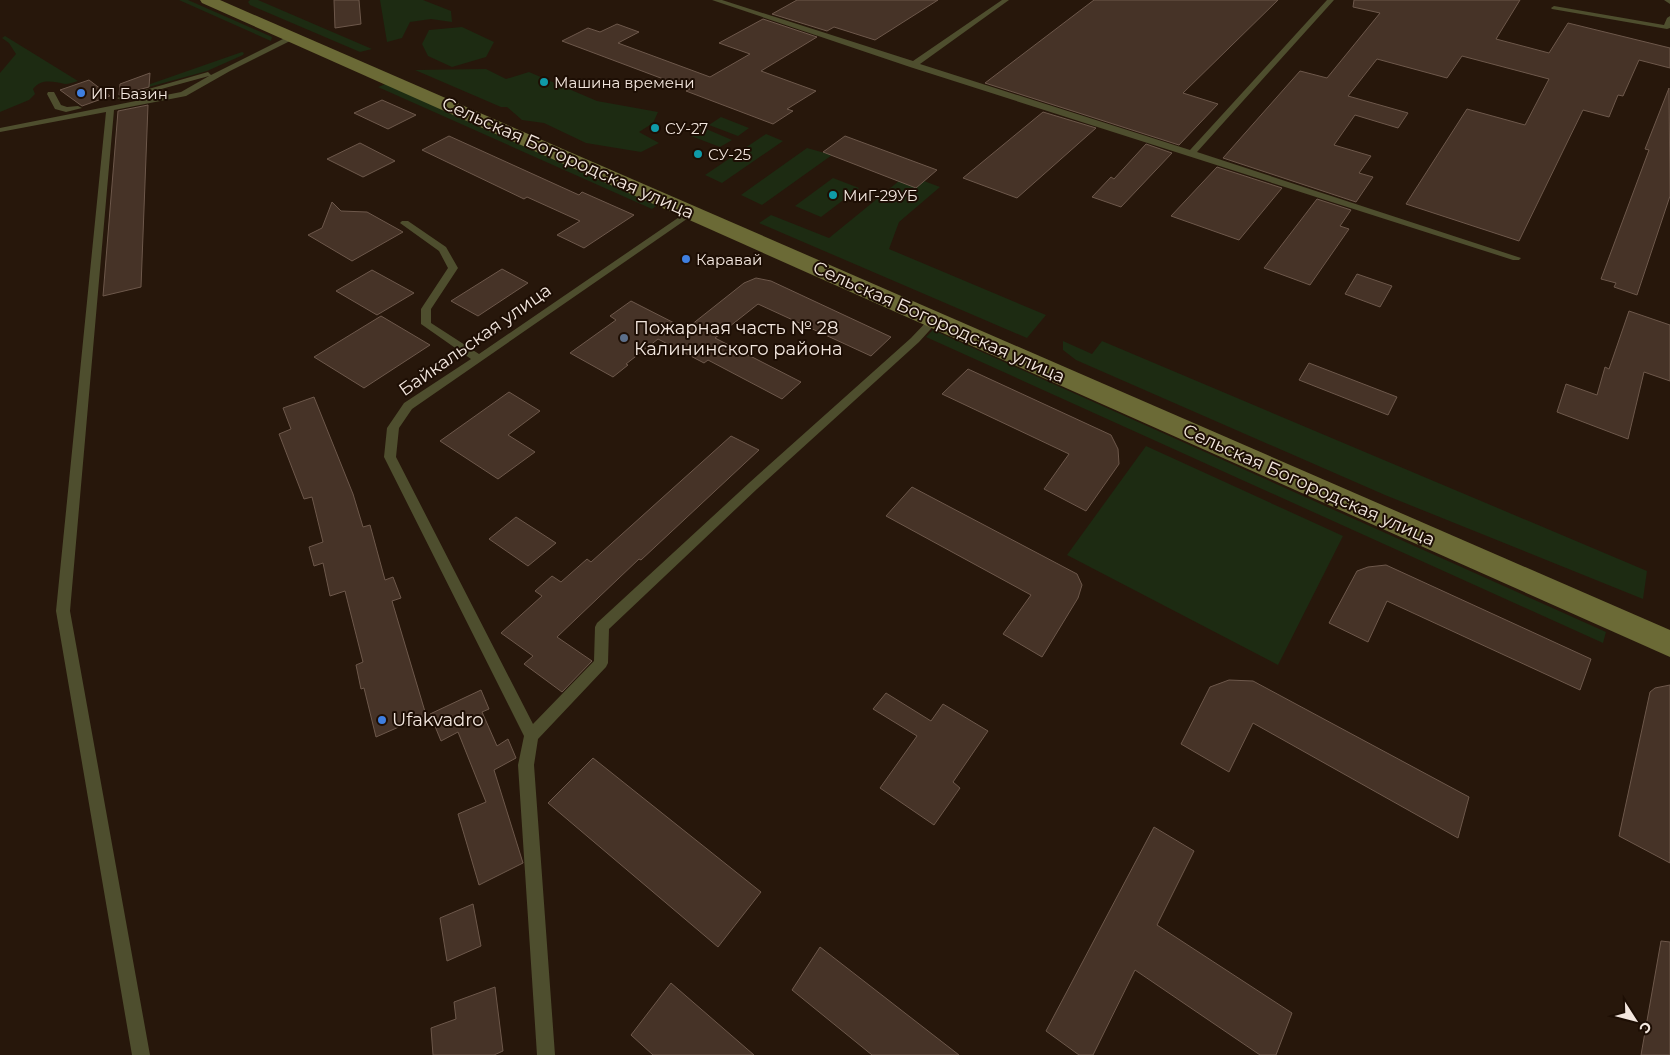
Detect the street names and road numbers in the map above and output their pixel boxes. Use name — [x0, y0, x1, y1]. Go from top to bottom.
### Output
street label: Сельская Богородская улица — [438, 92, 698, 224]
street label: Сельская Богородская улица — [809, 256, 1069, 388]
street label: Байкальская улица — [395, 279, 555, 401]
street label: Сельская Богородская улица — [1179, 419, 1439, 551]

